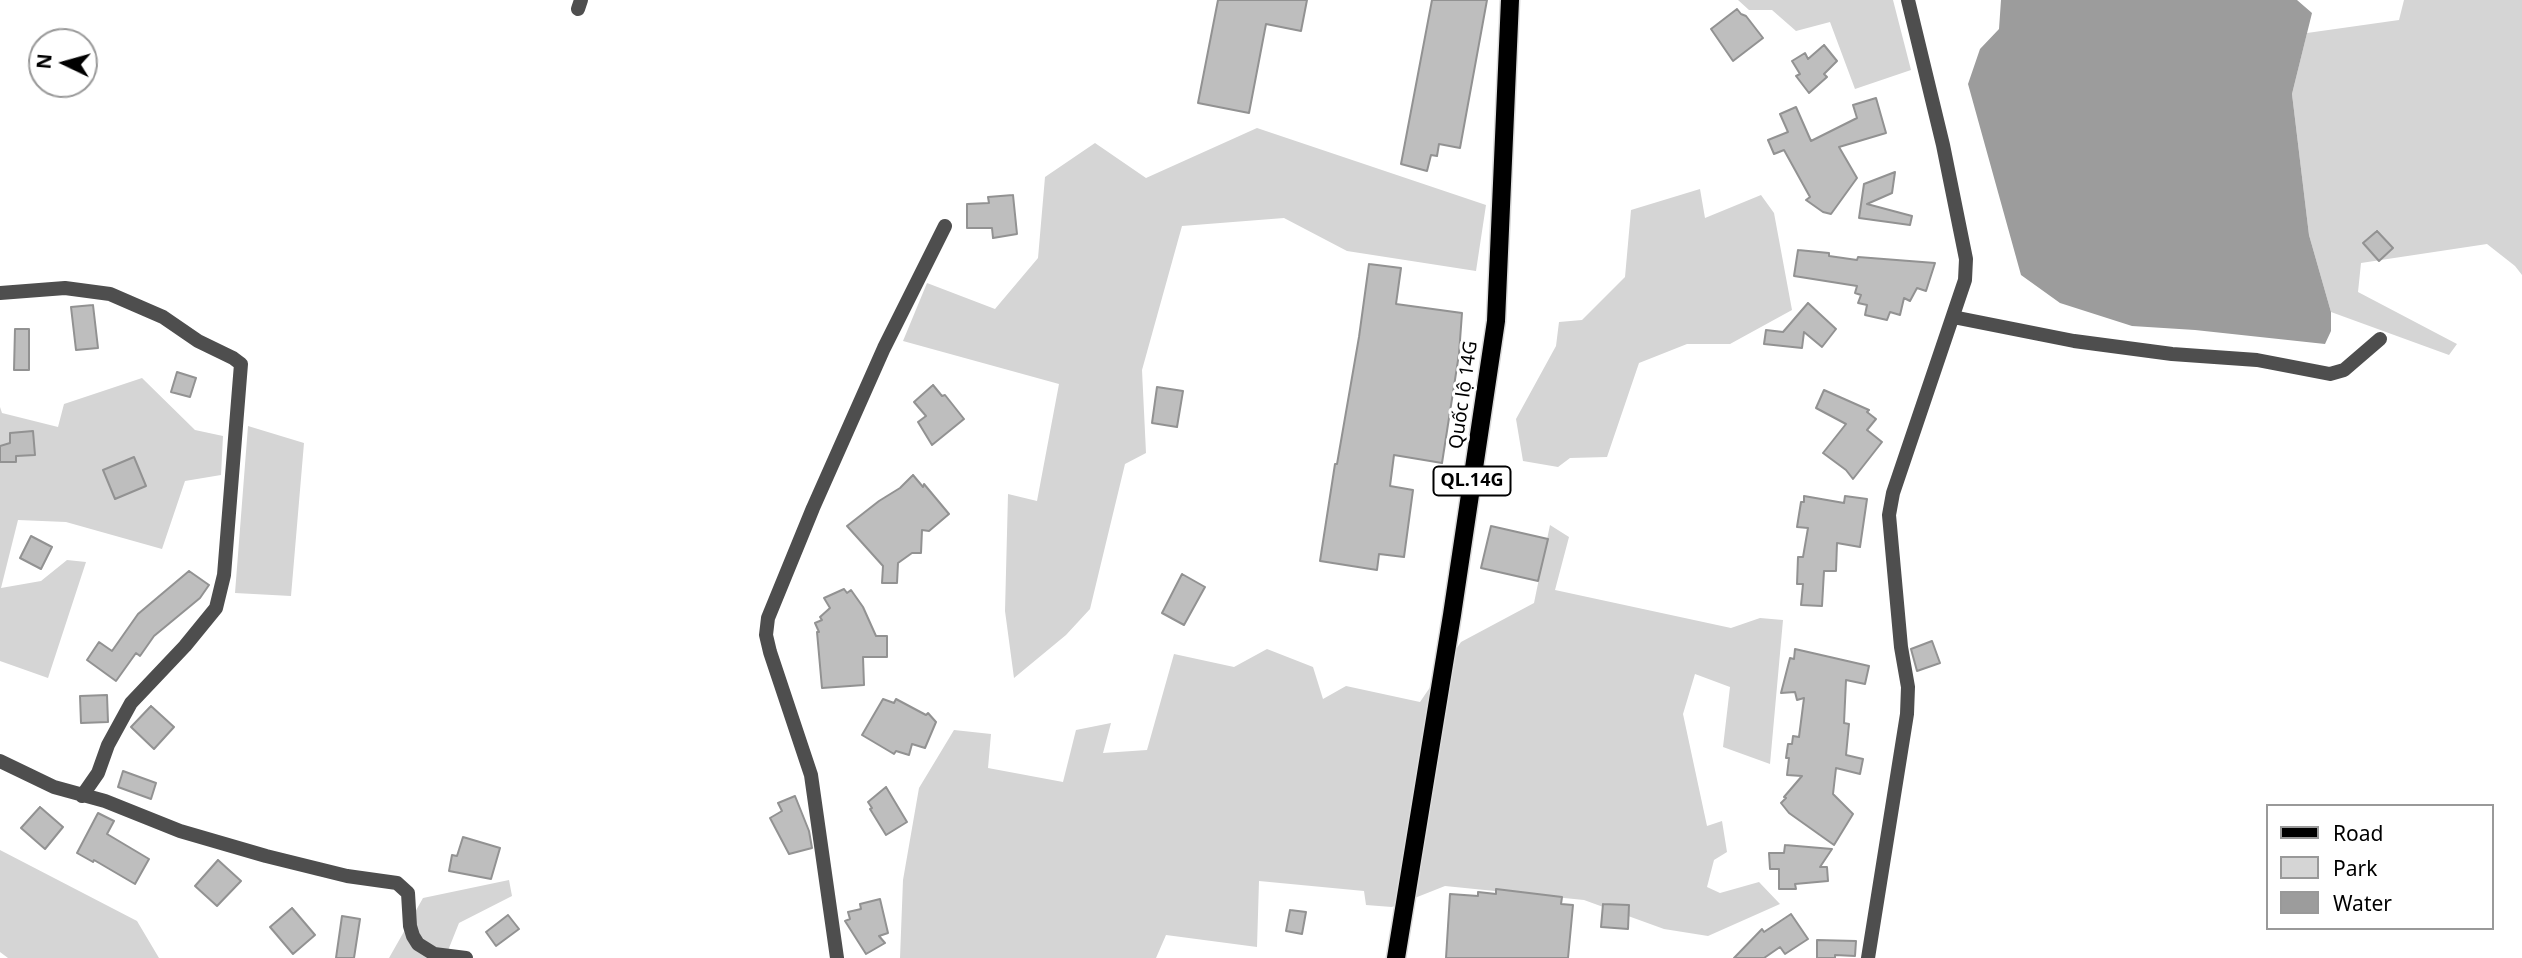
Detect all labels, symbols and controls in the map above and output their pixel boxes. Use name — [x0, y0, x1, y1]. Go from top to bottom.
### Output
north arrow — [28, 28, 98, 98]
text: N — [30, 53, 58, 70]
street label: Quốc lộ 14G — [1445, 339, 1483, 451]
road number: QL.14G — [1434, 466, 1510, 495]
legend — [2266, 804, 2494, 930]
text: Road — [2333, 819, 2383, 847]
text: Park — [2333, 854, 2377, 882]
text: Water — [2333, 889, 2392, 917]

